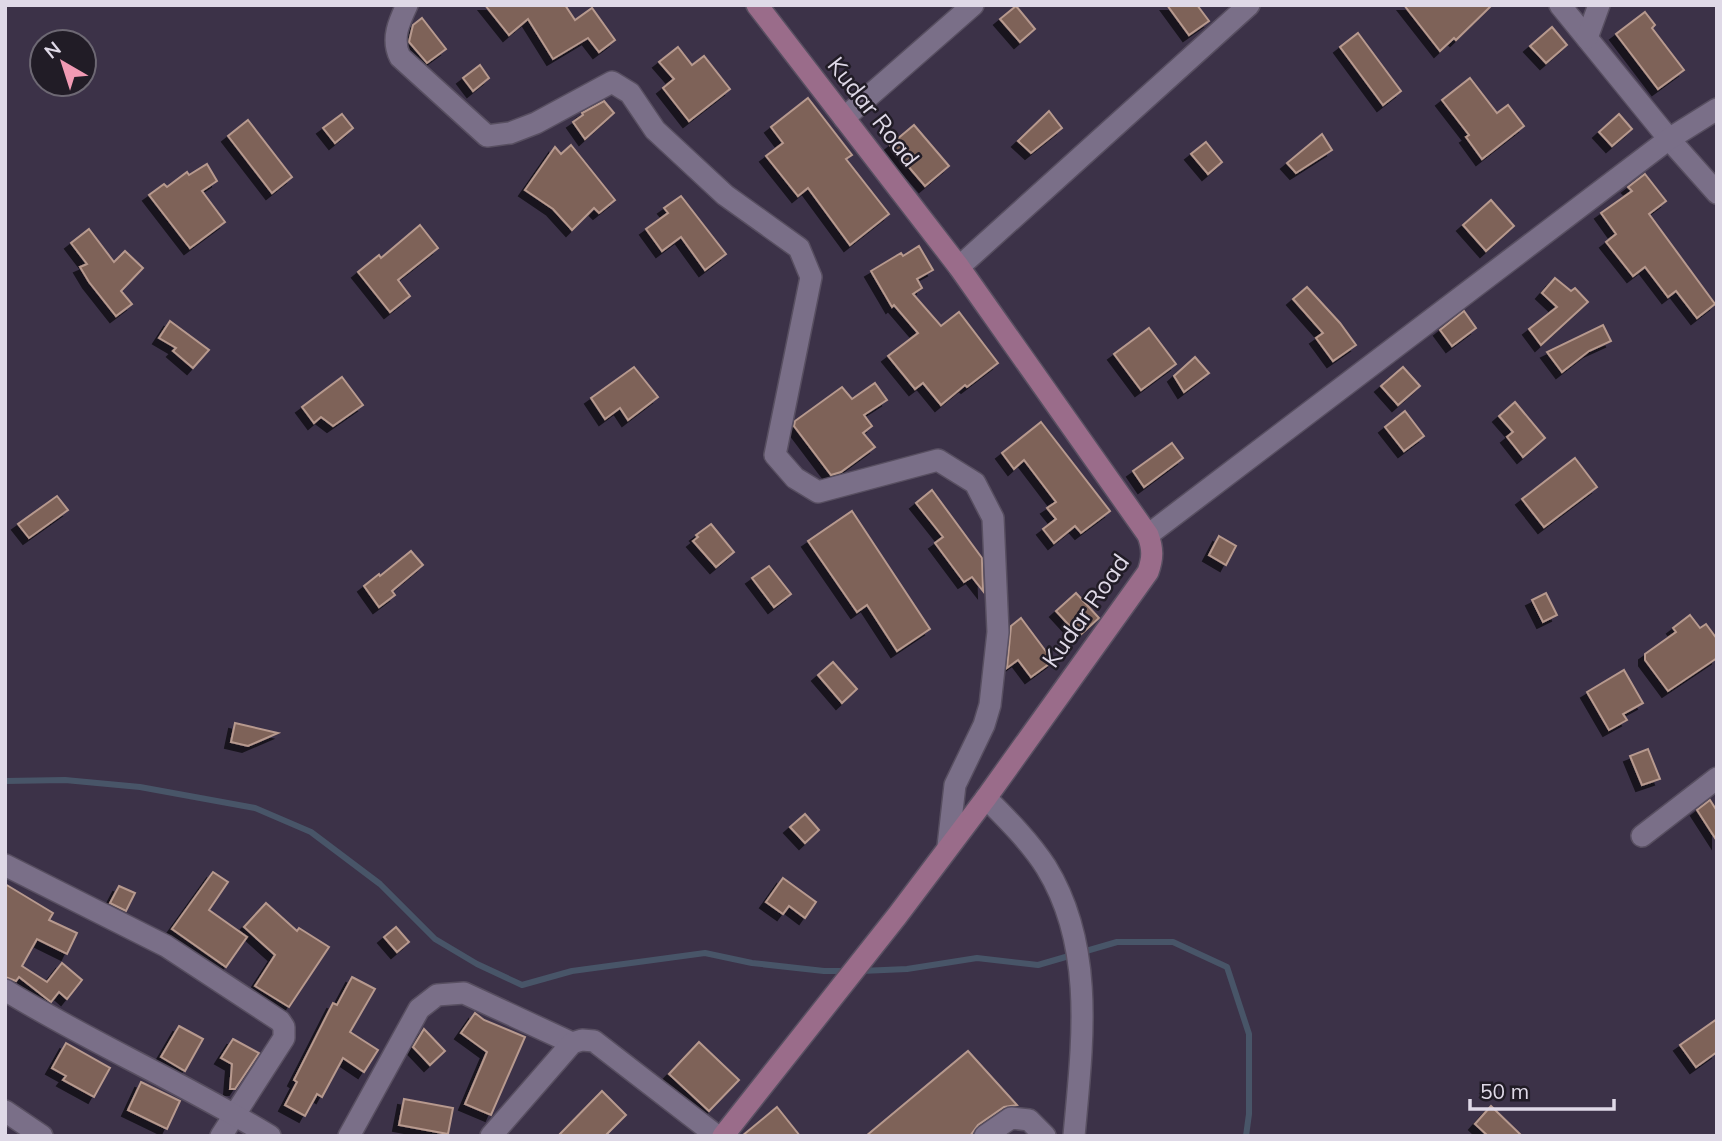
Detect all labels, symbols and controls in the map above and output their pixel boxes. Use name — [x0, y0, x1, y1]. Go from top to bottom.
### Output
north arrow — [28, 28, 98, 98]
text: N — [39, 36, 65, 64]
street label: Kudar Road — [822, 50, 926, 172]
street label: Kudar Road — [1035, 548, 1135, 673]
scale bar — [1470, 1068, 1614, 1112]
text: 50 m — [1480, 1078, 1529, 1104]

